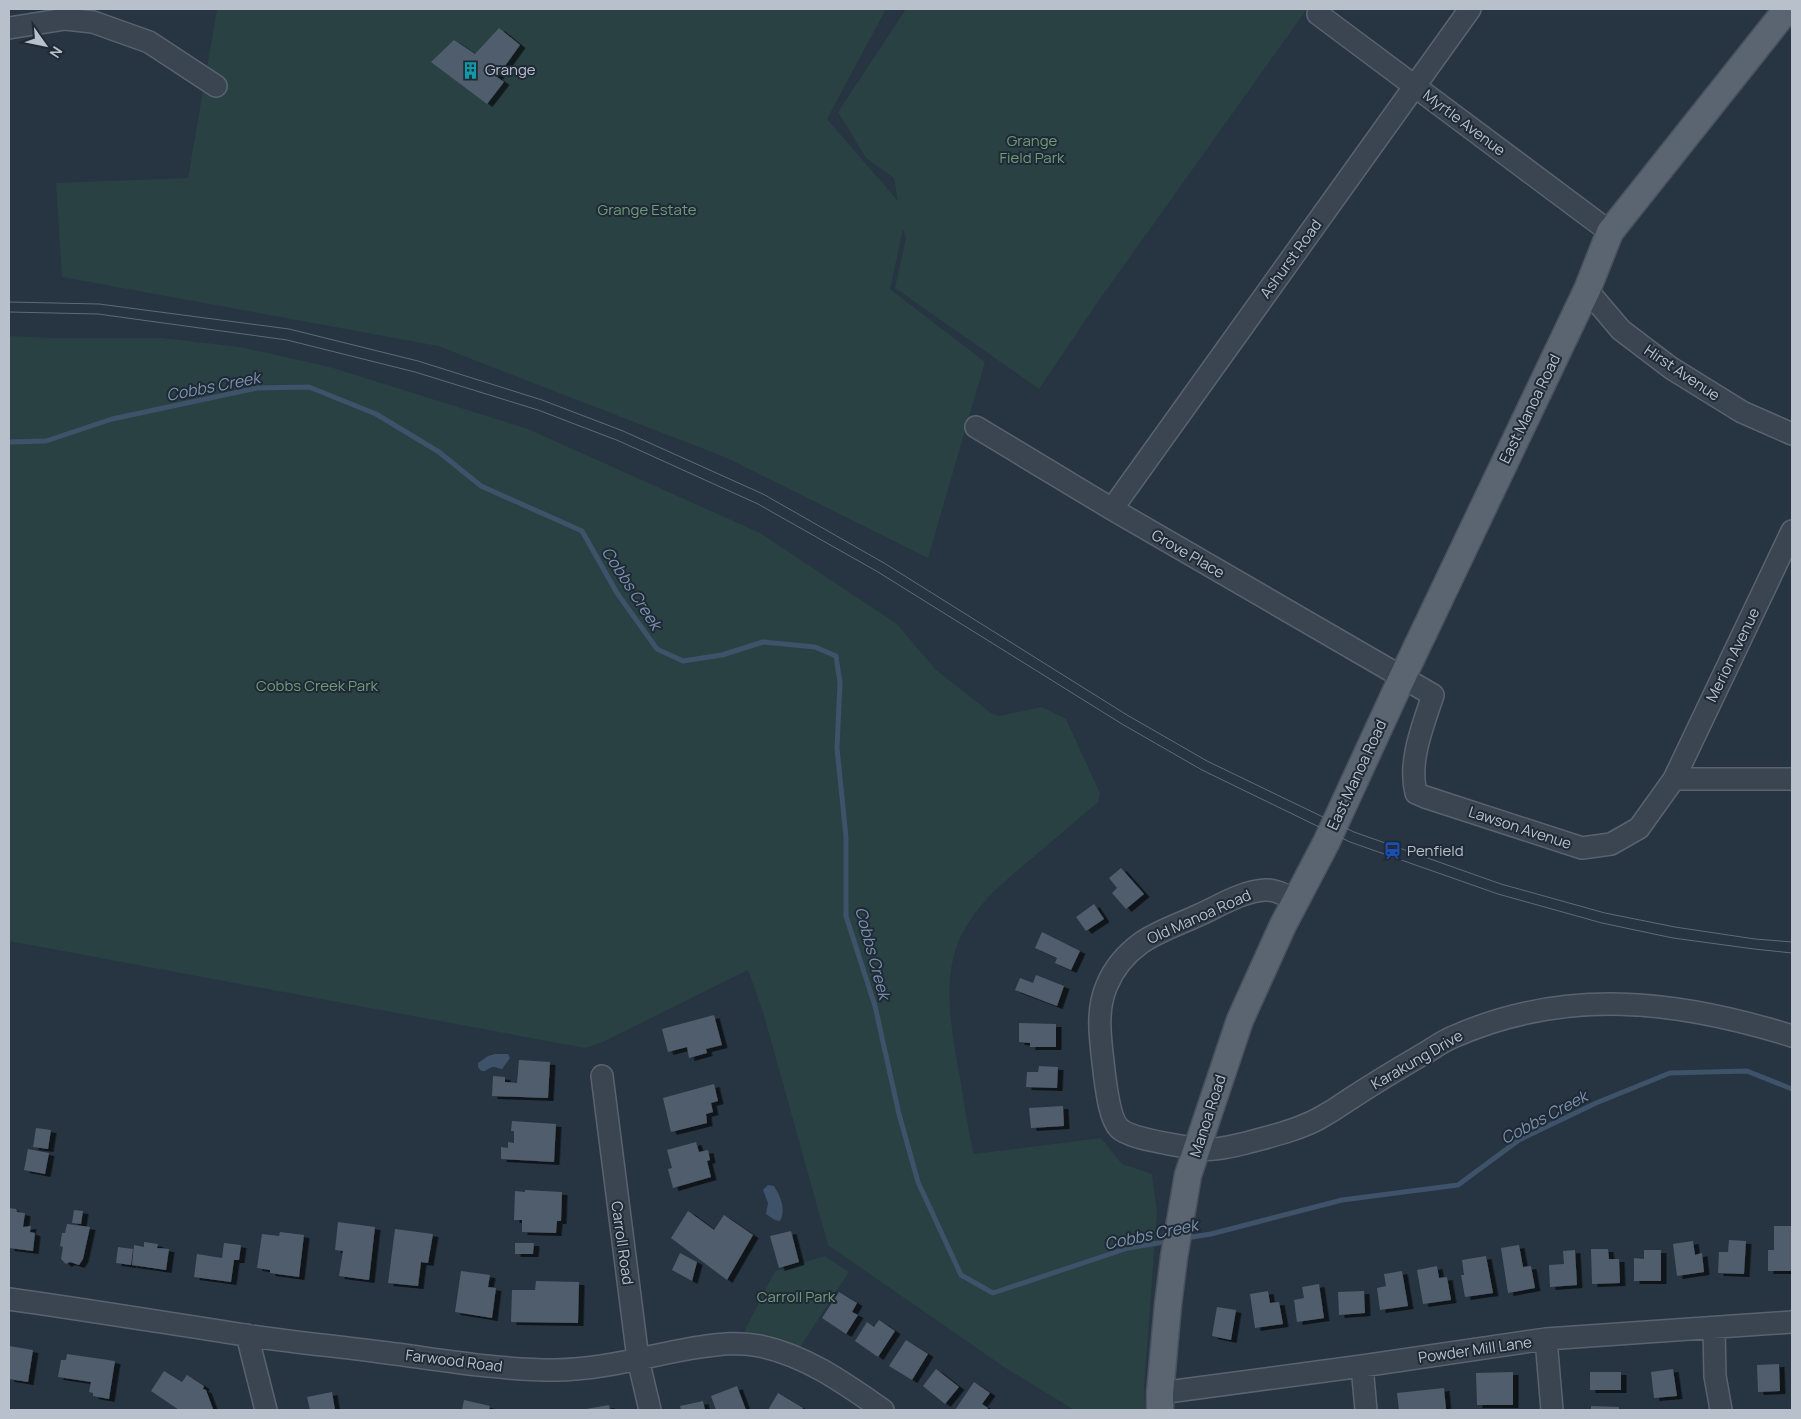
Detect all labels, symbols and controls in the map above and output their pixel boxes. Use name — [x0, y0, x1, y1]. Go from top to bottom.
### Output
north arrow — [20, 20, 70, 70]
text: N — [46, 43, 67, 62]
place label: Grange — [485, 59, 536, 80]
building icon: Grange — [461, 60, 481, 80]
street label: Myrtle Avenue — [1419, 85, 1510, 161]
park label: Grange Field Park — [999, 130, 1065, 168]
park label: Grange Estate — [598, 199, 697, 220]
street label: Ashurst Road — [1255, 215, 1326, 302]
street label: Hirst Avenue — [1640, 340, 1724, 406]
street label: East Manoa Road — [1494, 351, 1565, 467]
water label: Cobbs Creek — [164, 366, 264, 406]
street label: Grove Place — [1148, 524, 1229, 583]
water label: Cobbs Creek — [597, 542, 668, 636]
street label: Merion Avenue — [1701, 604, 1765, 705]
park label: Cobbs Creek Park — [256, 675, 379, 696]
street label: East Manoa Road — [1322, 716, 1391, 833]
street label: Lawson Avenue — [1466, 801, 1574, 854]
place label: Penfield — [1407, 840, 1464, 861]
station icon: Penfield — [1383, 841, 1403, 861]
street label: Old Manoa Road — [1143, 884, 1254, 949]
water label: Cobbs Creek — [850, 904, 896, 1004]
street label: Karakung Drive — [1367, 1025, 1467, 1094]
street label: Manoa Road — [1184, 1072, 1231, 1160]
water label: Cobbs Creek — [1497, 1084, 1593, 1149]
street label: Carroll Road — [606, 1200, 639, 1286]
water label: Cobbs Creek — [1102, 1213, 1202, 1255]
park label: Carroll Park — [757, 1286, 836, 1307]
street label: Powder Mill Lane — [1417, 1331, 1533, 1368]
street label: Farwood Road — [404, 1344, 504, 1377]

